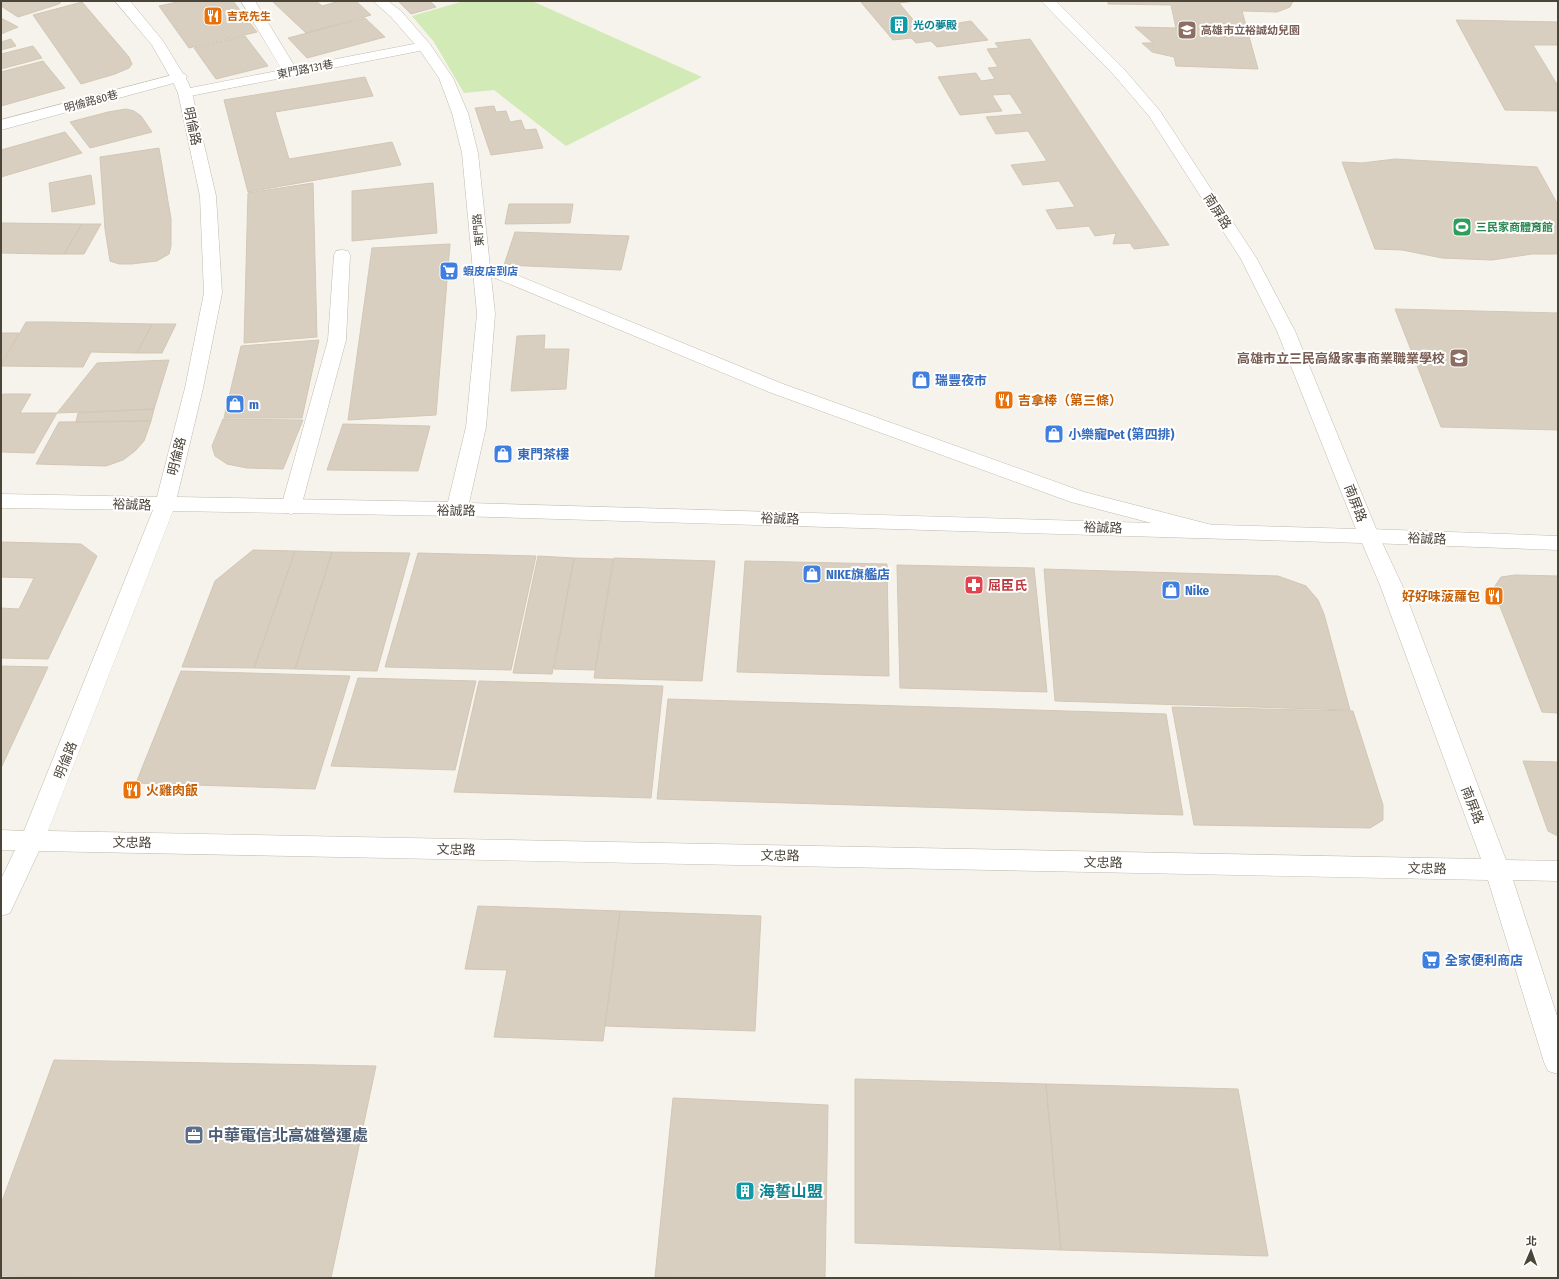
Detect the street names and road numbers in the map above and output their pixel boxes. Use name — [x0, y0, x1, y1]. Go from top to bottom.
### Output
street label: 東門路131巷 — [276, 58, 334, 81]
street label: 明倫路80巷 — [63, 88, 119, 115]
street label: 明倫路 — [181, 105, 204, 147]
street label: 南屏路 — [1201, 191, 1234, 232]
street label: 東門路 — [471, 213, 486, 247]
street label: 明倫路 — [164, 435, 188, 477]
street label: 南屏路 — [1342, 482, 1370, 524]
street label: 裕誠路 — [112, 496, 152, 513]
street label: 裕誠路 — [436, 503, 476, 518]
street label: 裕誠路 — [760, 510, 800, 527]
street label: 裕誠路 — [1083, 519, 1123, 536]
street label: 裕誠路 — [1407, 530, 1447, 547]
street label: 明倫路 — [51, 739, 80, 781]
street label: 南屏路 — [1459, 784, 1487, 826]
street label: 文忠路 — [112, 835, 152, 850]
street label: 文忠路 — [436, 842, 476, 857]
street label: 文忠路 — [760, 848, 800, 863]
street label: 文忠路 — [1083, 855, 1123, 870]
street label: 文忠路 — [1407, 861, 1447, 876]

